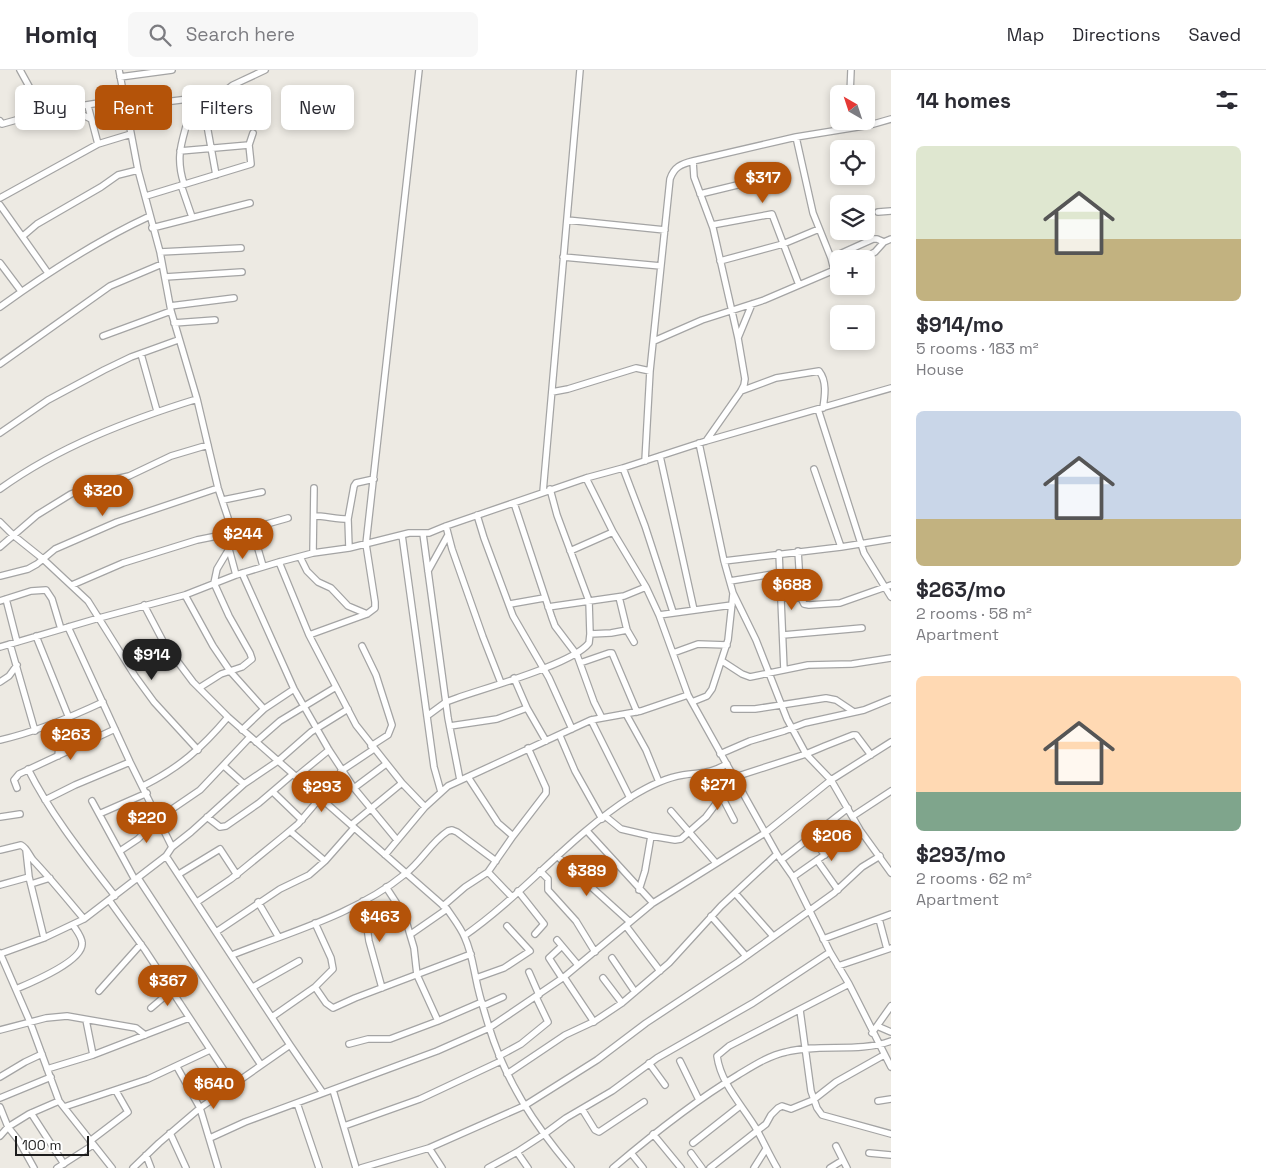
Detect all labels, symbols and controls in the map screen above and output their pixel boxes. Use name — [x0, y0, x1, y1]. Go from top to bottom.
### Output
search box — [128, 12, 478, 57]
text: Homiq — [25, 19, 98, 50]
icon: search — [146, 21, 174, 49]
text: Search here — [186, 22, 295, 47]
text: Map — [1007, 23, 1044, 46]
text: Directions — [1072, 23, 1161, 46]
text: Saved — [1189, 23, 1241, 46]
chip: Buy — [15, 85, 85, 130]
chip: Rent — [95, 85, 172, 130]
chip: Filters — [182, 85, 271, 130]
chip: New — [281, 85, 354, 130]
north arrow — [830, 85, 875, 130]
map controls — [830, 85, 875, 350]
icon: filters — [1213, 86, 1241, 114]
text: 14 homes — [916, 87, 1011, 114]
button: locate — [830, 140, 875, 185]
pin: $317 — [733, 162, 793, 204]
text: $317 — [745, 167, 781, 188]
icon: home — [1034, 178, 1124, 268]
button: layers — [830, 195, 875, 240]
button: + — [830, 250, 875, 295]
button: − — [830, 305, 875, 350]
text: $914/mo — [916, 311, 1004, 338]
text: 5 rooms · 183 m² — [916, 338, 1039, 359]
text: House — [916, 359, 964, 380]
icon: home — [1034, 443, 1124, 533]
pin: $320 — [73, 474, 133, 517]
text: $320 — [83, 480, 123, 501]
pin: $244 — [213, 518, 273, 560]
text: $244 — [223, 523, 263, 544]
pin: $688 — [762, 568, 822, 611]
text: $688 — [773, 574, 811, 595]
text: $263/mo — [916, 576, 1006, 603]
text: 2 rooms · 58 m² — [916, 603, 1032, 624]
text: Apartment — [916, 624, 999, 645]
pin: $914 — [122, 638, 182, 681]
text: $914 — [134, 644, 171, 665]
icon: home — [1034, 708, 1124, 798]
pin: $263 — [41, 718, 101, 761]
text: $263 — [52, 724, 90, 745]
pin: $271 — [688, 768, 748, 811]
pin: $293 — [292, 770, 352, 813]
text: $271 — [701, 774, 735, 795]
text: $293 — [303, 776, 341, 797]
pin: $220 — [117, 802, 177, 844]
text: $220 — [127, 807, 167, 828]
pin: $206 — [802, 820, 862, 862]
text: $206 — [812, 825, 852, 846]
text: $293/mo — [916, 841, 1006, 868]
pin: $389 — [557, 854, 617, 897]
text: $389 — [568, 860, 606, 881]
text: 2 rooms · 62 m² — [916, 868, 1032, 889]
text: Apartment — [916, 889, 999, 910]
pin: $463 — [350, 900, 410, 943]
text: $463 — [360, 906, 400, 927]
pin: $367 — [138, 964, 198, 1007]
text: $367 — [149, 970, 187, 991]
pin: $640 — [184, 1068, 244, 1110]
text: $640 — [194, 1073, 234, 1094]
scale bar — [15, 1133, 89, 1156]
text: 100 m — [22, 1136, 61, 1154]

